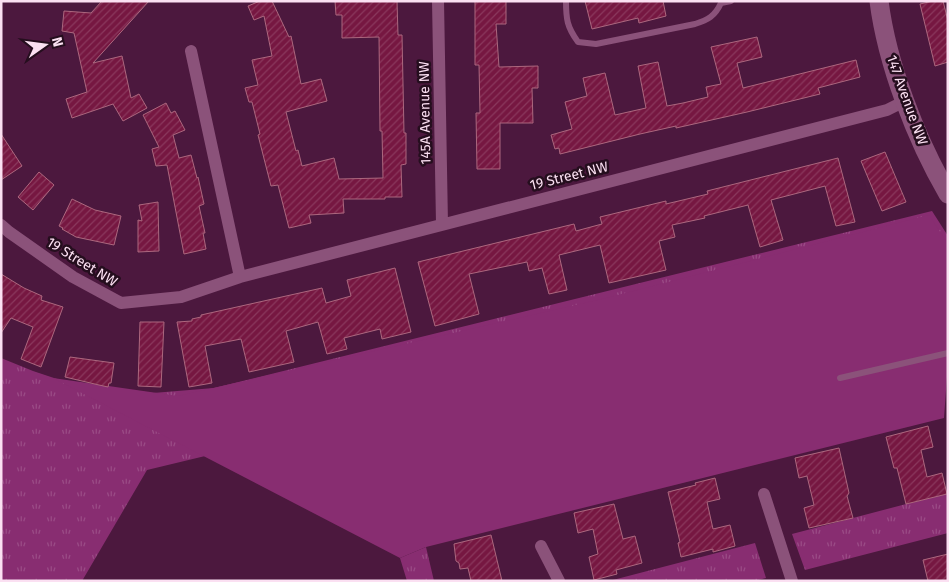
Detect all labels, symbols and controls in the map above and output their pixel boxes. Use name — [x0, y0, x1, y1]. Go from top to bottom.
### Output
north arrow — [20, 20, 70, 70]
text: N — [48, 35, 67, 49]
street label: 147 Avenue NW — [883, 53, 931, 148]
street label: 145A Avenue NW — [416, 61, 434, 165]
street label: 19 Street NW — [528, 158, 610, 194]
street label: 19 Street NW — [44, 234, 121, 291]

